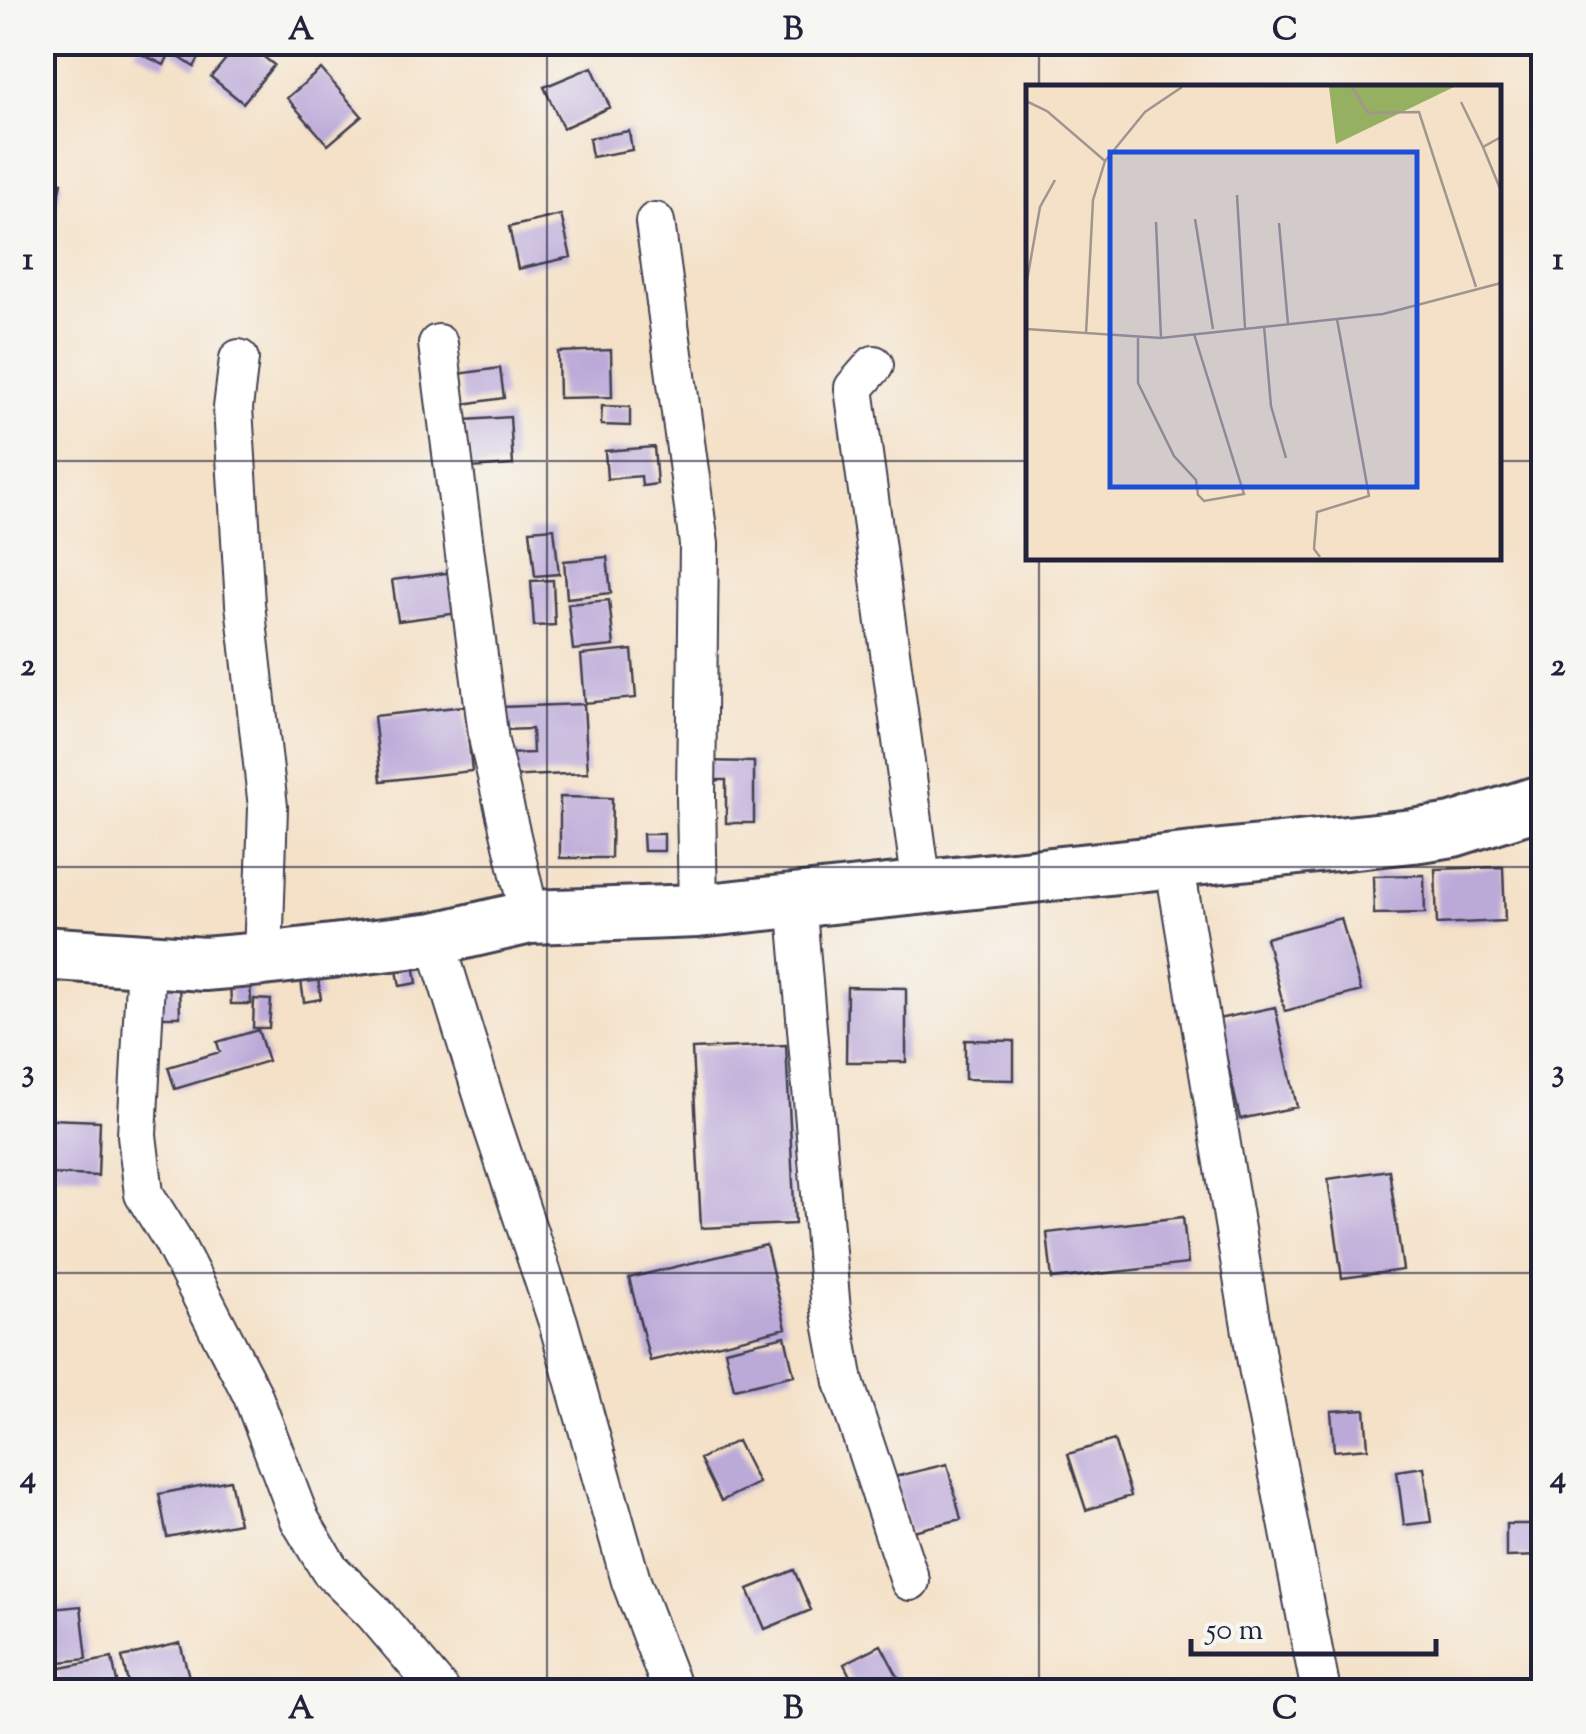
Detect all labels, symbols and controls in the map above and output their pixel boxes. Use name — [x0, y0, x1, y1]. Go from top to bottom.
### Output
text: A — [288, 8, 314, 54]
text: B — [783, 8, 803, 54]
text: C — [1272, 8, 1298, 54]
inset map — [1026, 85, 1501, 560]
text: 1 — [23, 238, 34, 284]
text: 1 — [1553, 238, 1564, 284]
text: 2 — [21, 644, 36, 690]
text: 2 — [1551, 644, 1566, 690]
text: 3 — [22, 1050, 34, 1096]
text: 3 — [1552, 1050, 1564, 1096]
text: 4 — [19, 1456, 36, 1502]
text: 4 — [1549, 1456, 1566, 1502]
scale bar — [1191, 1594, 1436, 1656]
text: 50 m — [1204, 1610, 1264, 1653]
text: A — [288, 1687, 314, 1733]
text: B — [783, 1687, 803, 1733]
text: C — [1272, 1687, 1298, 1733]

